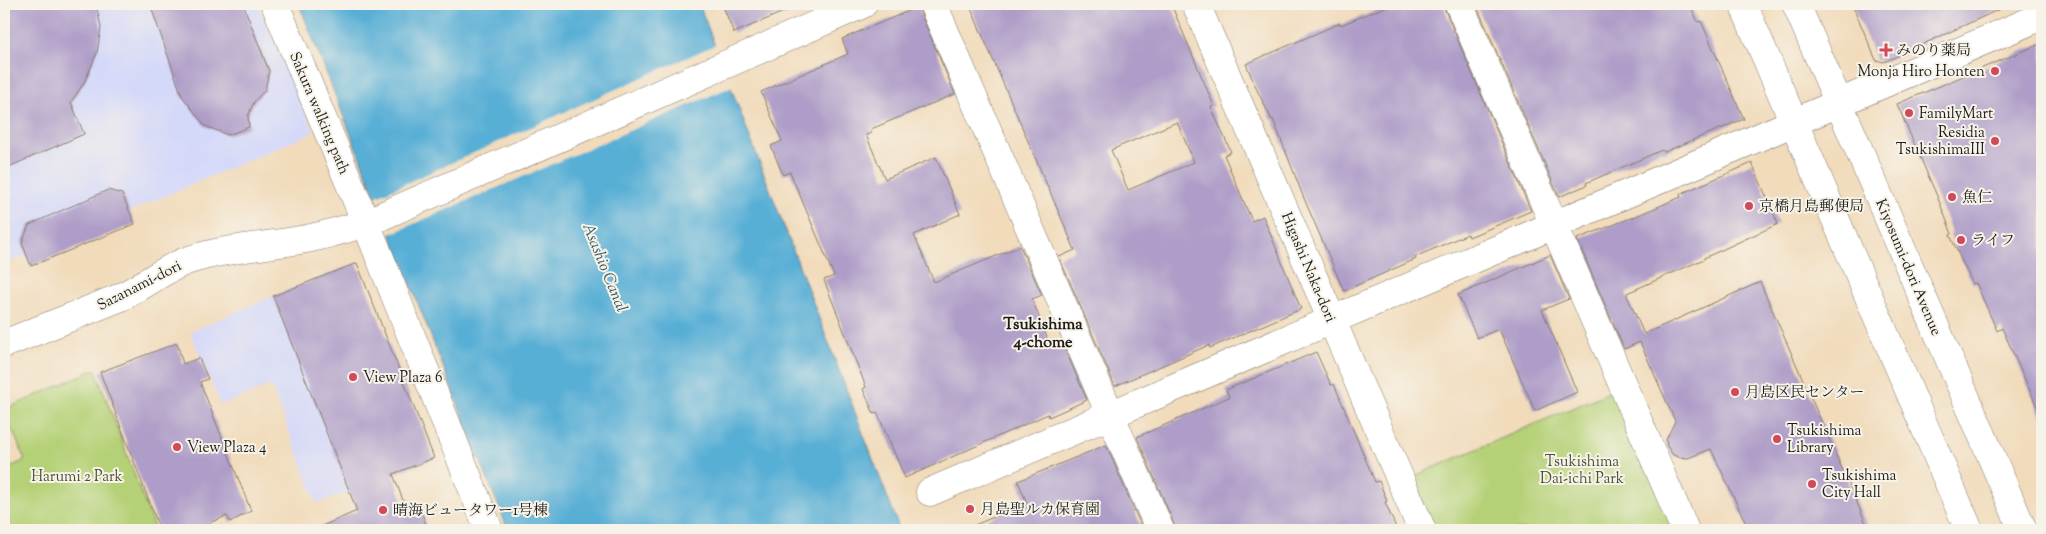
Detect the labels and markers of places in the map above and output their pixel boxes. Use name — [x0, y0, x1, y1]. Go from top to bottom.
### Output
place label: みのり薬局 — [1896, 41, 1971, 62]
marker: みのり薬局 — [1880, 44, 1892, 56]
place label: Monja Hiro Honten — [1857, 62, 1985, 83]
marker: Monja Hiro Honten — [1989, 65, 2001, 77]
place label: FamilyMart — [1919, 104, 1993, 125]
marker: FamilyMart — [1903, 107, 1915, 119]
place label: Residia TsukishimaIII — [1896, 123, 1985, 161]
marker: Residia TsukishimaIII — [1989, 135, 2001, 147]
place label: 魚仁 — [1962, 188, 1992, 209]
marker: 魚仁 — [1946, 191, 1958, 203]
place label: 京橋月島郵便局 — [1759, 197, 1864, 218]
marker: 京橋月島郵便局 — [1743, 200, 1755, 212]
place label: ライフ — [1971, 231, 2015, 252]
marker: ライフ — [1955, 234, 1967, 246]
place label: View Plaza 6 — [363, 368, 442, 389]
marker: View Plaza 6 — [347, 371, 359, 383]
place label: 月島区民センター — [1745, 383, 1864, 404]
marker: 月島区民センター — [1729, 386, 1741, 398]
place label: Tsukishima Library — [1787, 421, 1862, 459]
marker: Tsukishima Library — [1771, 433, 1783, 445]
place label: View Plaza 4 — [187, 438, 267, 459]
marker: View Plaza 4 — [171, 441, 183, 453]
place label: Tsukishima City Hall — [1822, 466, 1897, 504]
marker: Tsukishima City Hall — [1806, 478, 1818, 490]
place label: 月島聖ルカ保育園 — [980, 500, 1100, 521]
place label: 晴海ビュータワー1号棟 — [393, 501, 548, 522]
marker: 月島聖ルカ保育園 — [964, 503, 976, 515]
marker: 晴海ビュータワー1号棟 — [377, 504, 389, 516]

